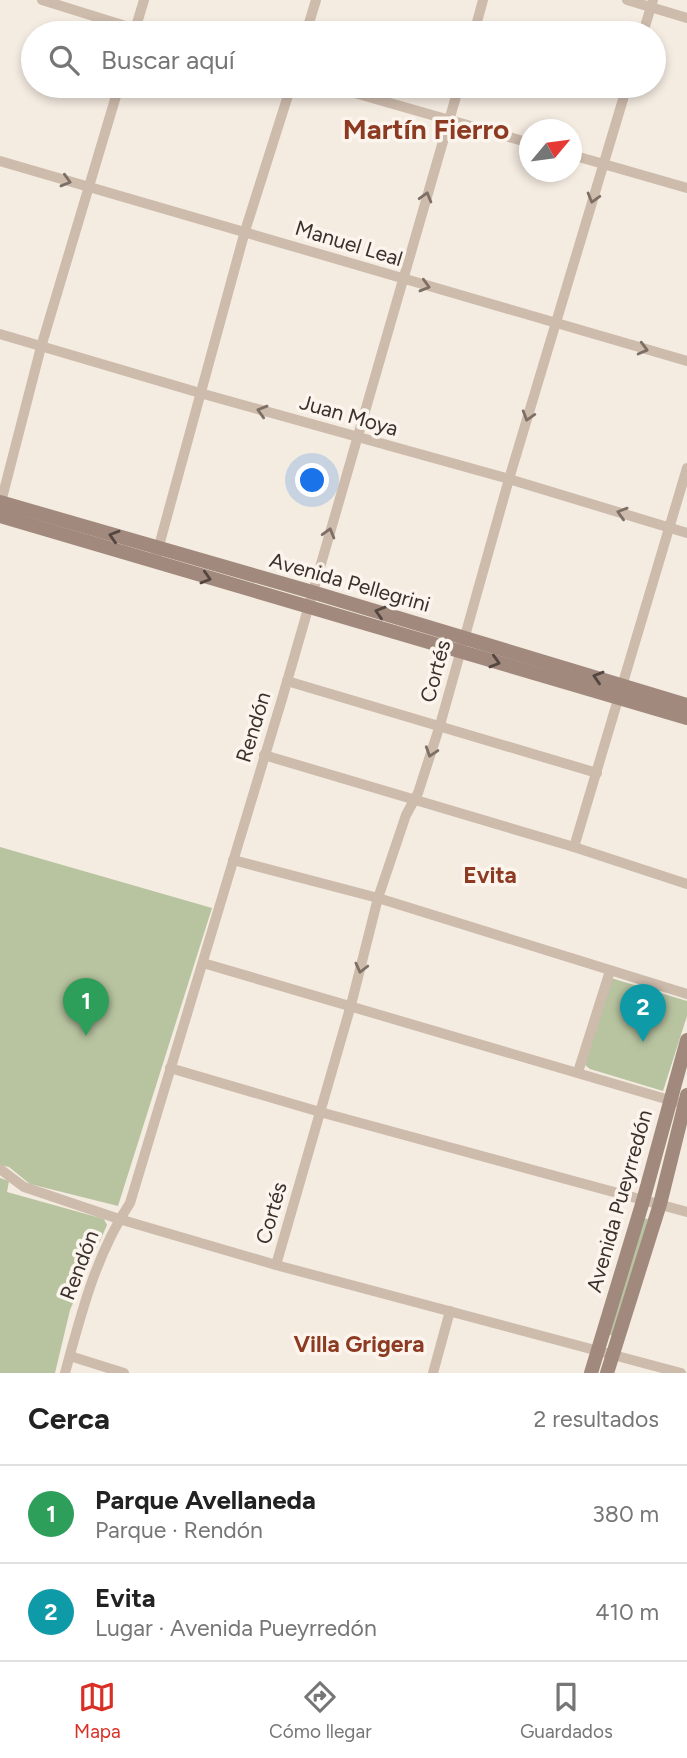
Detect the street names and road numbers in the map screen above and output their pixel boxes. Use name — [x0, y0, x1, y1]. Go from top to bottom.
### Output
street label: Manuel Leal — [292, 215, 406, 271]
street label: Juan Moya — [297, 389, 401, 441]
street label: Avenida Pellegrini — [267, 547, 433, 617]
street label: Cortés — [415, 637, 455, 705]
street label: Rendón — [230, 689, 276, 765]
street label: Avenida Pueyrredón — [581, 1107, 657, 1295]
street label: Cortés — [250, 1179, 292, 1247]
street label: Rendón — [54, 1227, 104, 1303]

